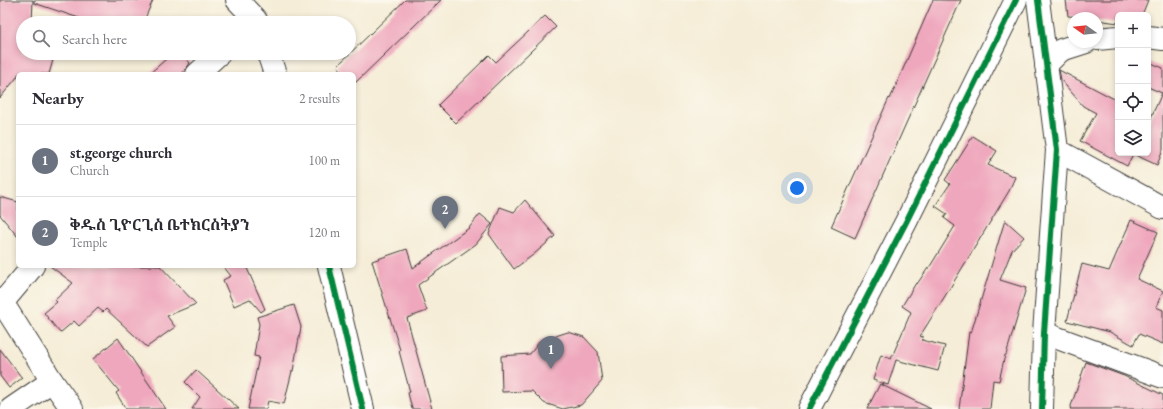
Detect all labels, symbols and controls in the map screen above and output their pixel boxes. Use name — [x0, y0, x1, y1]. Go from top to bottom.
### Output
north arrow — [1067, 12, 1103, 48]
map controls — [1115, 12, 1151, 156]
button: + — [1115, 12, 1151, 48]
search box — [16, 16, 356, 60]
icon: search — [30, 27, 52, 49]
text: Search here — [62, 29, 127, 48]
button: − — [1115, 48, 1151, 84]
button: locate — [1115, 84, 1151, 120]
text: Nearby — [32, 87, 84, 109]
text: 2 results — [299, 90, 340, 107]
button: layers — [1115, 120, 1151, 156]
text: st.george church — [70, 143, 172, 162]
text: 1 — [42, 152, 48, 169]
text: 100 m — [309, 152, 340, 169]
text: Church — [70, 162, 109, 179]
your location — [787, 178, 807, 198]
pin: 2 — [432, 196, 458, 229]
text: ቅዱስ ጊዮርጊስ ቤተክርስትያን — [70, 215, 250, 234]
text: 2 — [42, 224, 48, 241]
text: 120 m — [309, 224, 340, 241]
text: Temple — [70, 234, 107, 251]
pin: 1 — [538, 336, 564, 369]

